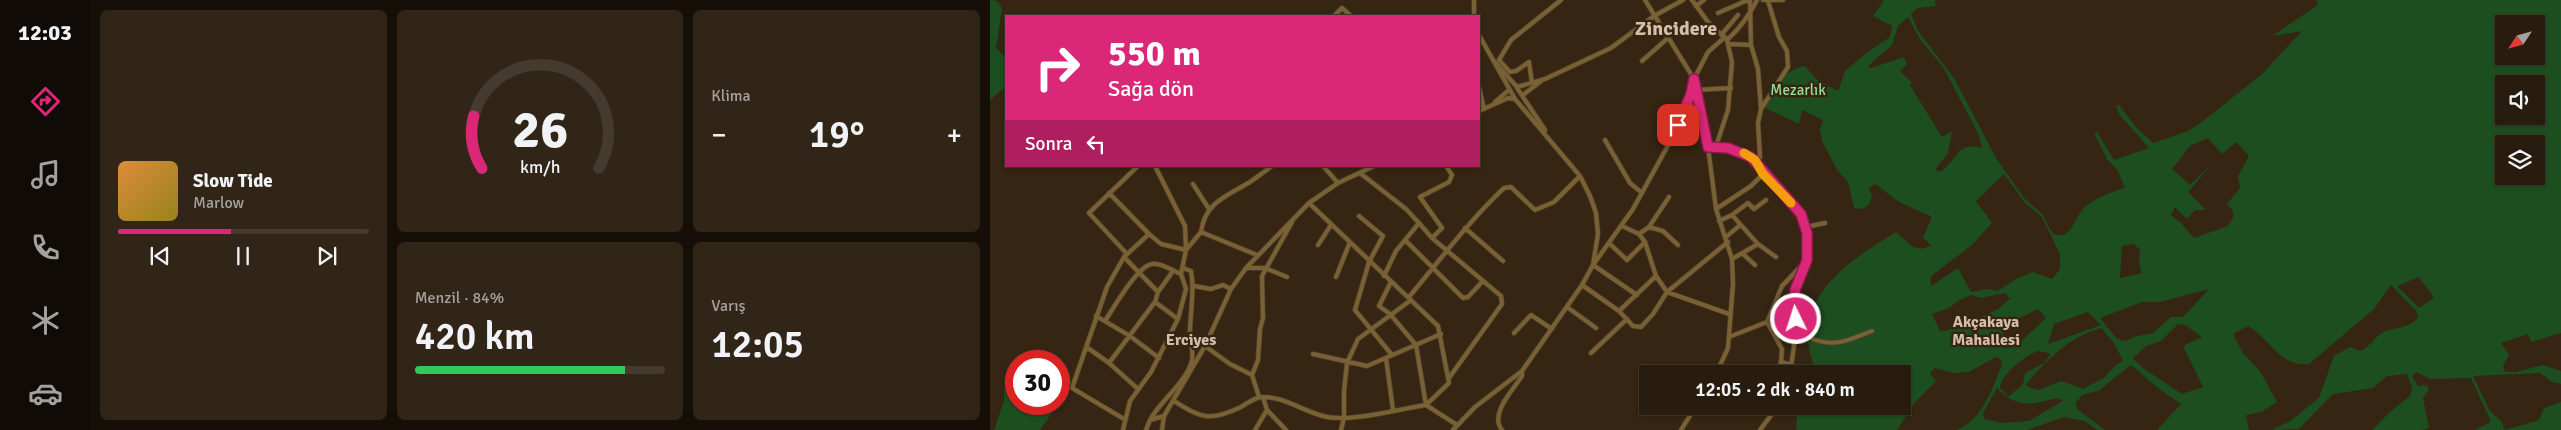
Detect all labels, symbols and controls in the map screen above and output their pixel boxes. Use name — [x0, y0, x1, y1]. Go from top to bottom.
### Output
north arrow — [2495, 15, 2545, 65]
map controls — [2495, 15, 2545, 185]
district label: Zincidere — [1635, 16, 1717, 41]
text: 12:03 — [18, 19, 72, 46]
text: 550 m — [1108, 32, 1201, 75]
icon: right — [1025, 35, 1090, 100]
text: Sağa dön — [1108, 75, 1194, 102]
button: sound — [2495, 75, 2545, 125]
park label: Mezarlık — [1770, 81, 1826, 99]
icon: directions — [28, 84, 63, 119]
text: Klima — [711, 86, 751, 106]
text: 26 — [512, 98, 568, 162]
pin — [1657, 104, 1699, 146]
text: 19° — [809, 111, 865, 158]
icon: arrive — [1664, 111, 1692, 139]
text: − — [711, 118, 726, 152]
text: + — [947, 118, 962, 152]
icon: left — [1082, 130, 1110, 158]
text: Sonra — [1025, 132, 1072, 156]
button: layers — [2495, 135, 2545, 185]
text: km/h — [520, 156, 560, 178]
icon: music — [28, 157, 63, 192]
text: Slow Tide — [193, 169, 273, 193]
text: Marlow — [193, 193, 244, 213]
icon: phone — [28, 230, 63, 265]
icon: previous — [146, 242, 174, 270]
icon: pause — [229, 242, 257, 270]
icon: next — [313, 242, 341, 270]
text: Menzil · 84% — [415, 288, 504, 308]
position arrow — [1769, 292, 1821, 344]
text: Varış — [711, 296, 746, 316]
icon: climate — [28, 303, 63, 338]
district label: Akçakaya Mahallesi — [1952, 312, 2020, 350]
text: 420 km — [415, 313, 535, 360]
text: 12:05 — [711, 321, 804, 368]
district label: Erciyes — [1166, 330, 1216, 350]
speed limit sign: 30 — [1005, 350, 1070, 415]
icon: car — [28, 376, 63, 411]
text: 12:05 · 2 dk · 840 m — [1695, 378, 1855, 402]

